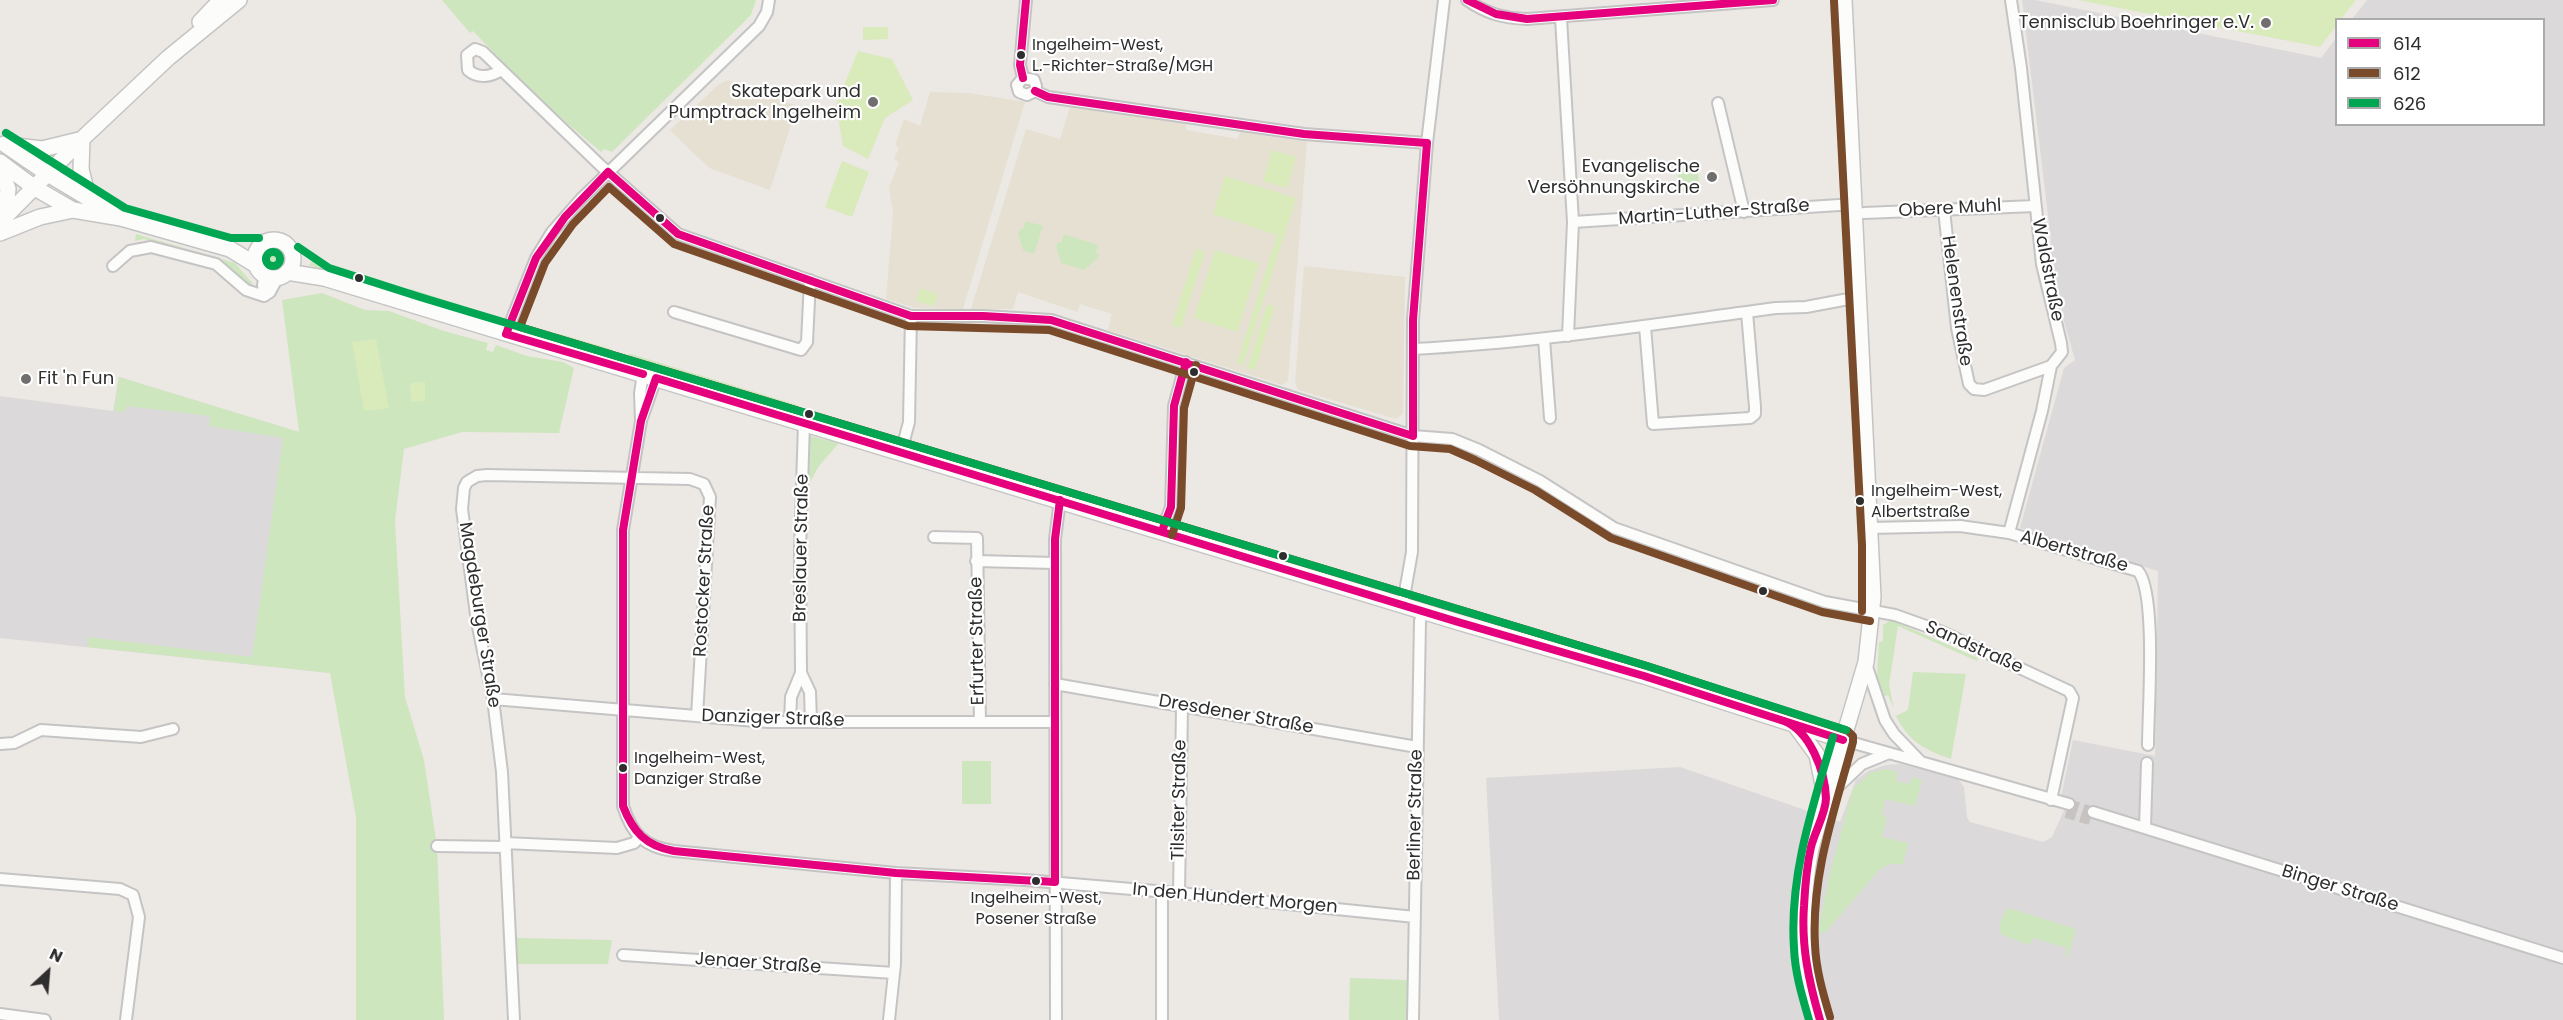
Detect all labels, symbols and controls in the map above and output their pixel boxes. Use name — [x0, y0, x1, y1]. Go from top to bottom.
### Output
place label: Tennisclub Boehringer e.V. — [2019, 12, 2254, 34]
marker: Tennisclub Boehringer e.V. — [2259, 16, 2273, 30]
legend — [2335, 18, 2545, 126]
text: 614 — [2393, 31, 2422, 56]
place label: Ingelheim-West, L.-Richter-Straße/MGH — [1032, 36, 1213, 74]
marker: Ingelheim-West, L.-Richter-Straße/MGH — [1015, 49, 1027, 61]
text: 612 — [2393, 61, 2421, 86]
place label: Skatepark und Pumptrack Ingelheim — [669, 81, 861, 124]
text: 626 — [2393, 91, 2426, 116]
marker: Skatepark und Pumptrack Ingelheim — [866, 95, 880, 109]
place label: Evangelische Versöhnungskirche — [1527, 156, 1700, 198]
marker: Evangelische Versöhnungskirche — [1705, 170, 1719, 184]
street label: Martin-Luther-Straße — [1618, 196, 1810, 230]
street label: Obere Muhl — [1898, 196, 2002, 222]
unlabelled marker — [654, 212, 666, 224]
street label: Waldstraße — [2026, 217, 2068, 323]
street label: Helenenstraße — [1936, 234, 1976, 368]
unlabelled marker — [353, 272, 365, 284]
unlabelled marker — [1188, 366, 1200, 378]
place label: Fit 'n Fun — [38, 368, 114, 390]
marker: Fit 'n Fun — [19, 372, 33, 386]
unlabelled marker — [803, 408, 815, 420]
street label: Breslauer Straße — [790, 474, 814, 622]
place label: Ingelheim-West, Albertstraße — [1871, 482, 2002, 520]
marker: Ingelheim-West, Albertstraße — [1854, 495, 1866, 507]
street label: Rostocker Straße — [690, 504, 720, 658]
street label: Magdeburger Straße — [454, 521, 504, 709]
street label: Albertstraße — [2017, 526, 2131, 578]
unlabelled marker — [1277, 550, 1289, 562]
street label: Erfurter Straße — [966, 576, 990, 706]
unlabelled marker — [1757, 585, 1769, 597]
street label: Sandstraße — [1922, 617, 2026, 679]
street label: Dresdener Straße — [1157, 691, 1315, 739]
street label: Danziger Straße — [701, 706, 845, 732]
street label: Tilsiter Straße — [1168, 739, 1192, 861]
place label: Ingelheim-West, Danziger Straße — [634, 749, 765, 787]
street label: Berliner Straße — [1404, 749, 1428, 881]
marker: Ingelheim-West, Danziger Straße — [617, 762, 629, 774]
street label: Binger Straße — [2279, 861, 2401, 917]
marker: Ingelheim-West, Posener Straße — [1030, 875, 1042, 887]
street label: In den Hundert Morgen — [1132, 879, 1338, 919]
place label: Ingelheim-West, Posener Straße — [970, 889, 1102, 927]
north arrow — [18, 942, 78, 1002]
text: N — [46, 942, 67, 968]
street label: Jenaer Straße — [694, 949, 822, 979]

